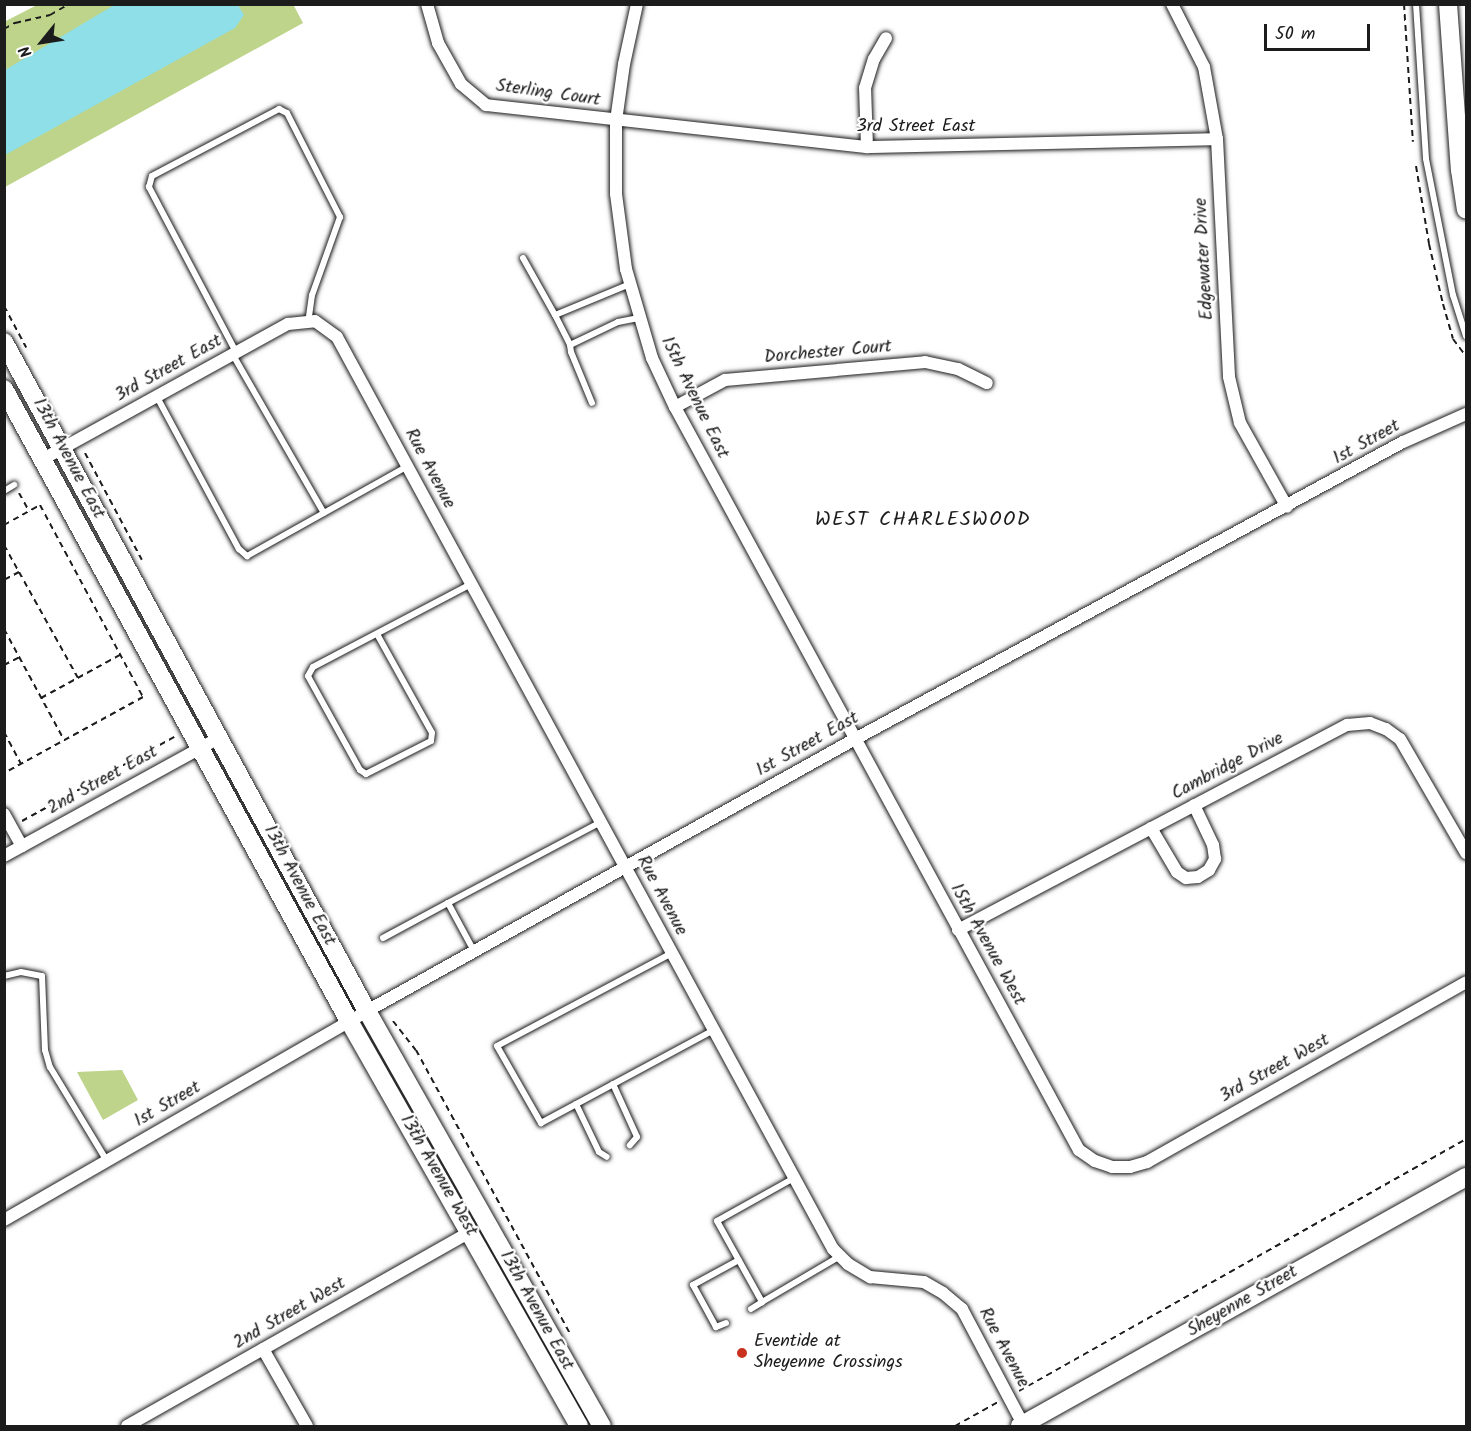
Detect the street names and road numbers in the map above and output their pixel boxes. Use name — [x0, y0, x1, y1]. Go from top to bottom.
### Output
street label: Sterling Court — [494, 76, 602, 112]
street label: 3rd Street East — [857, 116, 975, 138]
street label: Edgewater Drive — [1191, 197, 1219, 321]
street label: 3rd Street East — [112, 331, 226, 407]
street label: 15th Avenue East — [655, 334, 733, 462]
street label: Dorchester Court — [763, 337, 893, 369]
street label: 13th Avenue East — [27, 395, 109, 523]
street label: 1st Street — [1330, 416, 1404, 470]
street label: Rue Avenue — [399, 425, 459, 513]
street label: 1st Street East — [753, 708, 863, 782]
street label: Cambridge Drive — [1168, 728, 1288, 806]
street label: 2nd Street East — [44, 742, 162, 820]
street label: 13th Avenue East — [258, 822, 340, 950]
street label: Rue Avenue — [631, 852, 691, 940]
street label: 15th Avenue West — [945, 880, 1029, 1010]
street label: 3rd Street West — [1216, 1030, 1334, 1108]
street label: 1st Street — [131, 1077, 205, 1133]
street label: 13th Avenue West — [394, 1111, 482, 1241]
street label: 13th Avenue East — [494, 1247, 578, 1375]
street label: Sheyenne Street — [1184, 1262, 1302, 1342]
street label: 2nd Street West — [230, 1273, 350, 1355]
street label: Rue Avenue — [973, 1304, 1033, 1392]

